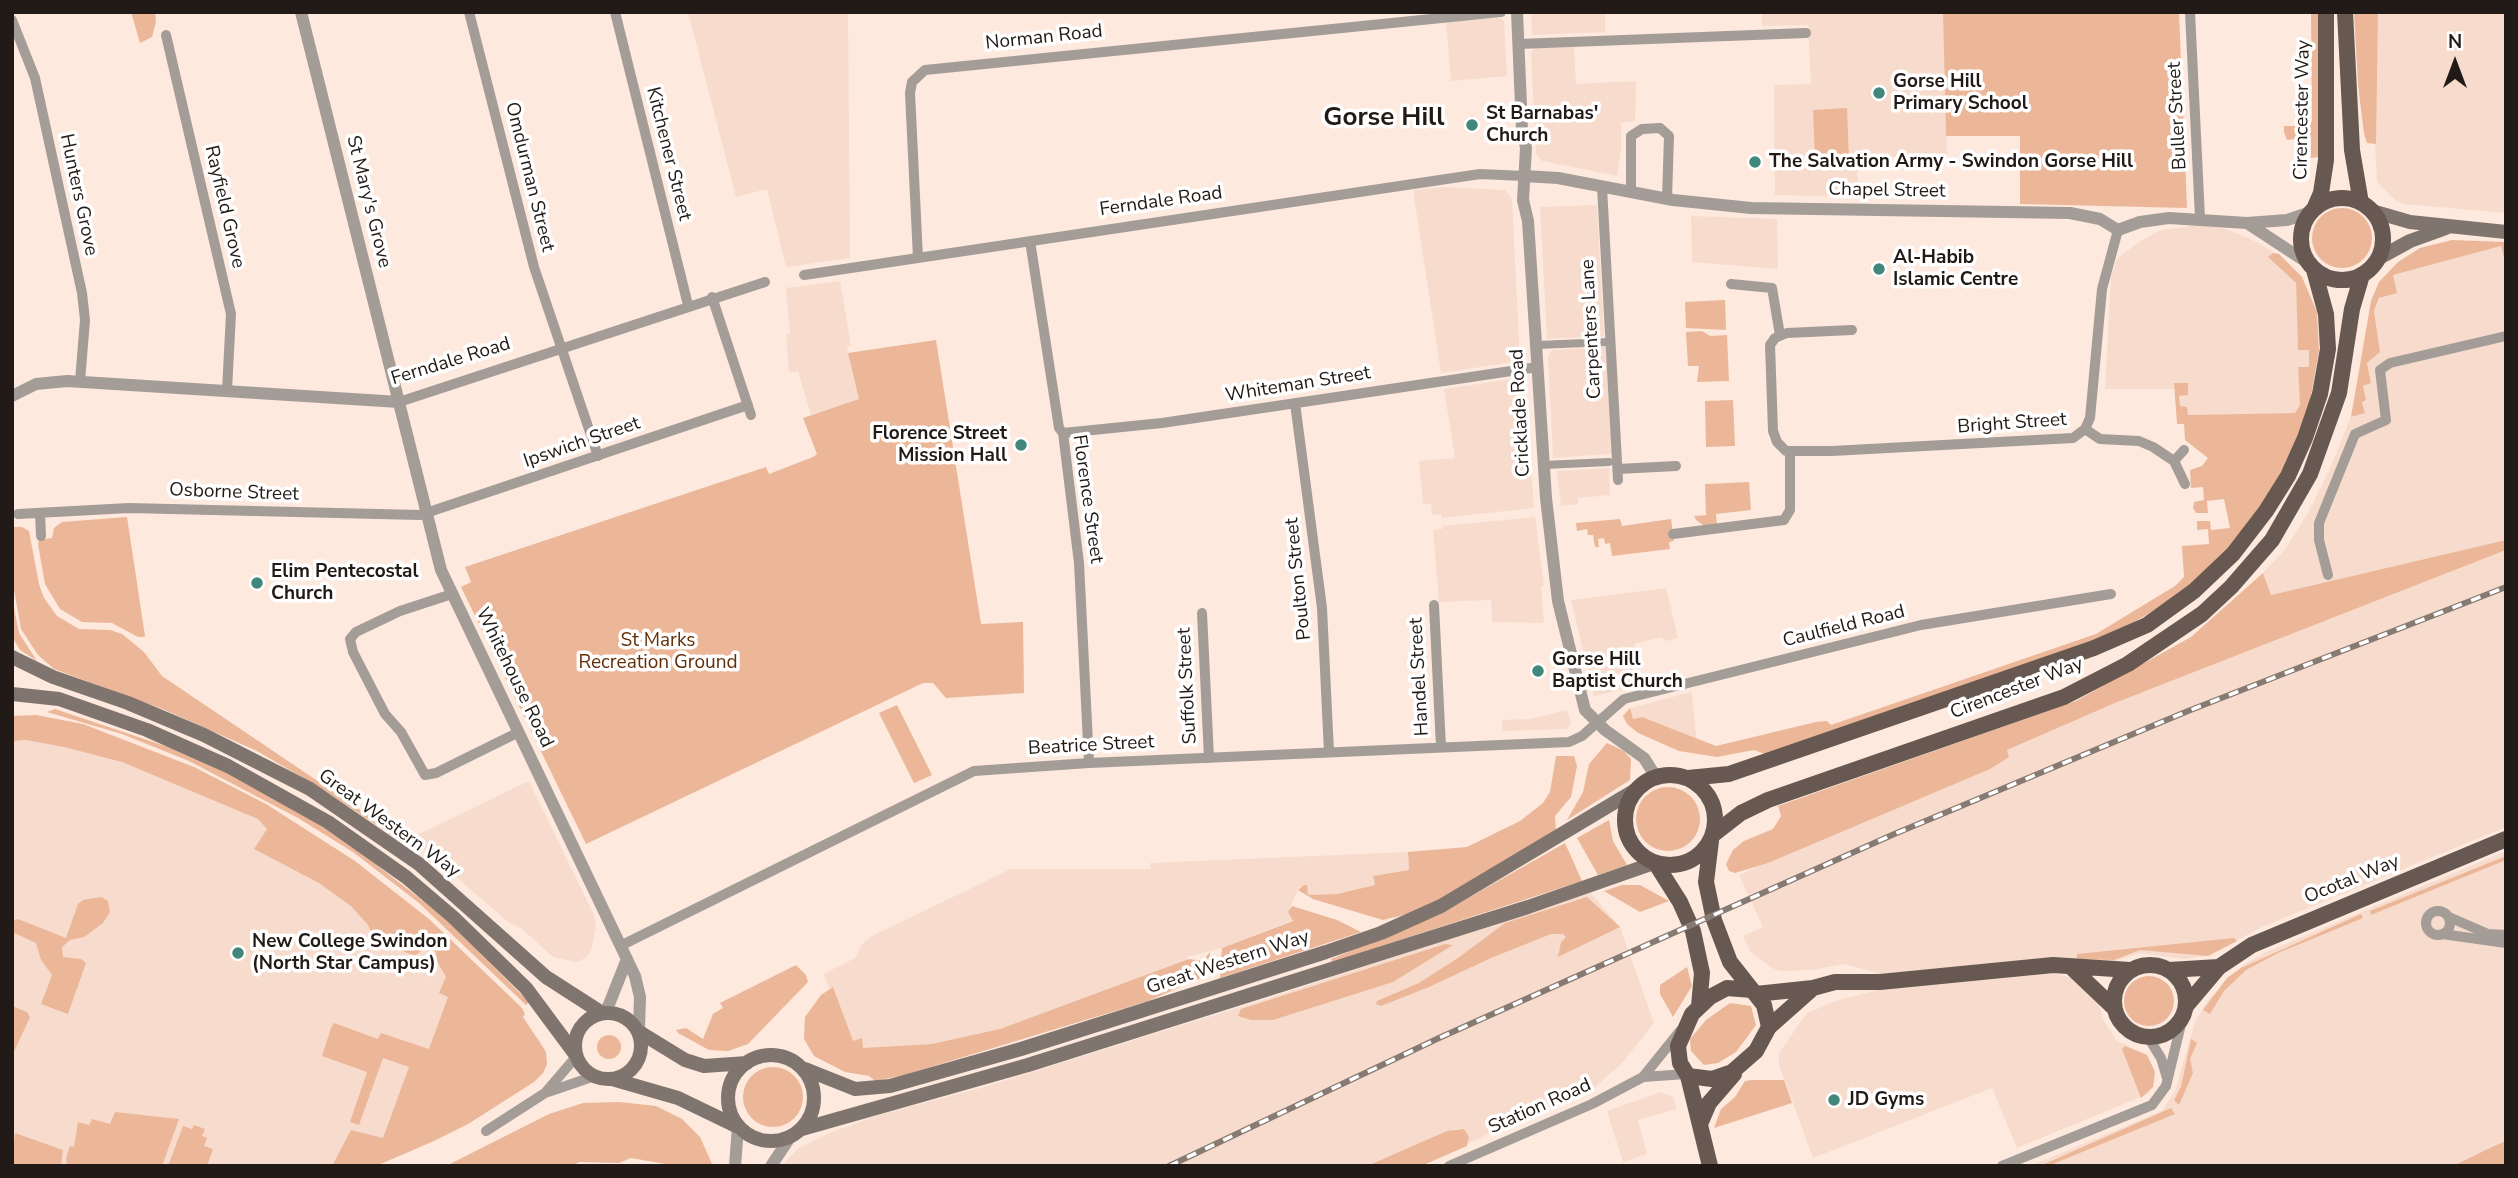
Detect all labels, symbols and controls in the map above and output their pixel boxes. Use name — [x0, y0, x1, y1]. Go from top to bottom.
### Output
street label: Norman Road — [984, 21, 1104, 55]
north arrow — [2420, 28, 2490, 98]
text: N — [2448, 29, 2462, 55]
street label: Cirencester Way — [2290, 40, 2316, 180]
street label: Buller Street — [2164, 61, 2192, 171]
place label: Gorse Hill Primary School — [1893, 71, 2028, 115]
street label: Kitchener Street — [640, 85, 696, 223]
marker: Gorse Hill Primary School — [1871, 85, 1887, 101]
street label: Omdurman Street — [499, 100, 559, 254]
district label: Gorse Hill — [1323, 103, 1445, 135]
place label: St Barnabas' Church — [1486, 103, 1598, 147]
marker: St Barnabas' Church — [1464, 117, 1480, 133]
street label: Hunters Grove — [54, 132, 102, 258]
street label: St Mary's Grove — [341, 134, 395, 270]
street label: Rayfield Grove — [199, 143, 249, 271]
place label: The Salvation Army - Swindon Gorse Hill — [1769, 151, 2133, 173]
marker: The Salvation Army - Swindon Gorse Hill — [1747, 154, 1763, 170]
street label: Chapel Street — [1828, 179, 1946, 203]
street label: Ferndale Road — [1098, 182, 1224, 222]
place label: Al-Habib Islamic Centre — [1893, 247, 2018, 291]
street label: Carpenters Lane — [1577, 258, 1607, 400]
marker: Al-Habib Islamic Centre — [1871, 261, 1887, 277]
street label: Ferndale Road — [389, 333, 513, 391]
street label: Cricklade Road — [1506, 348, 1536, 478]
street label: Whiteman Street — [1224, 362, 1372, 408]
street label: Bright Street — [1957, 409, 2067, 439]
street label: Ipswich Street — [521, 412, 643, 474]
place label: Florence Street Mission Hall — [872, 423, 1007, 467]
street label: Florence Street — [1067, 433, 1107, 565]
marker: Florence Street Mission Hall — [1013, 437, 1029, 453]
street label: Osborne Street — [169, 479, 299, 507]
street label: Poulton Street — [1281, 517, 1317, 641]
place label: Elim Pentecostal Church — [271, 561, 419, 605]
marker: Elim Pentecostal Church — [249, 575, 265, 591]
street label: Caulfield Road — [1781, 601, 1907, 653]
street label: Whitehouse Road — [470, 604, 558, 752]
street label: Handel Street — [1406, 617, 1434, 737]
street label: Suffolk Street — [1174, 627, 1202, 745]
park label: St Marks Recreation Ground — [578, 630, 738, 674]
place label: Gorse Hill Baptist Church — [1552, 649, 1683, 693]
street label: Cirencester Way — [1947, 653, 2087, 725]
marker: Gorse Hill Baptist Church — [1530, 663, 1546, 679]
street label: Beatrice Street — [1027, 731, 1155, 761]
street label: Great Western Way — [314, 765, 464, 883]
street label: Ocotal Way — [2301, 851, 2403, 909]
street label: Great Western Way — [1144, 926, 1312, 1000]
place label: New College Swindon (North Star Campus) — [252, 931, 448, 975]
marker: New College Swindon (North Star Campus) — [230, 945, 246, 961]
street label: Station Road — [1485, 1074, 1595, 1140]
place label: JD Gyms — [1848, 1089, 1924, 1111]
marker: JD Gyms — [1826, 1092, 1842, 1108]

